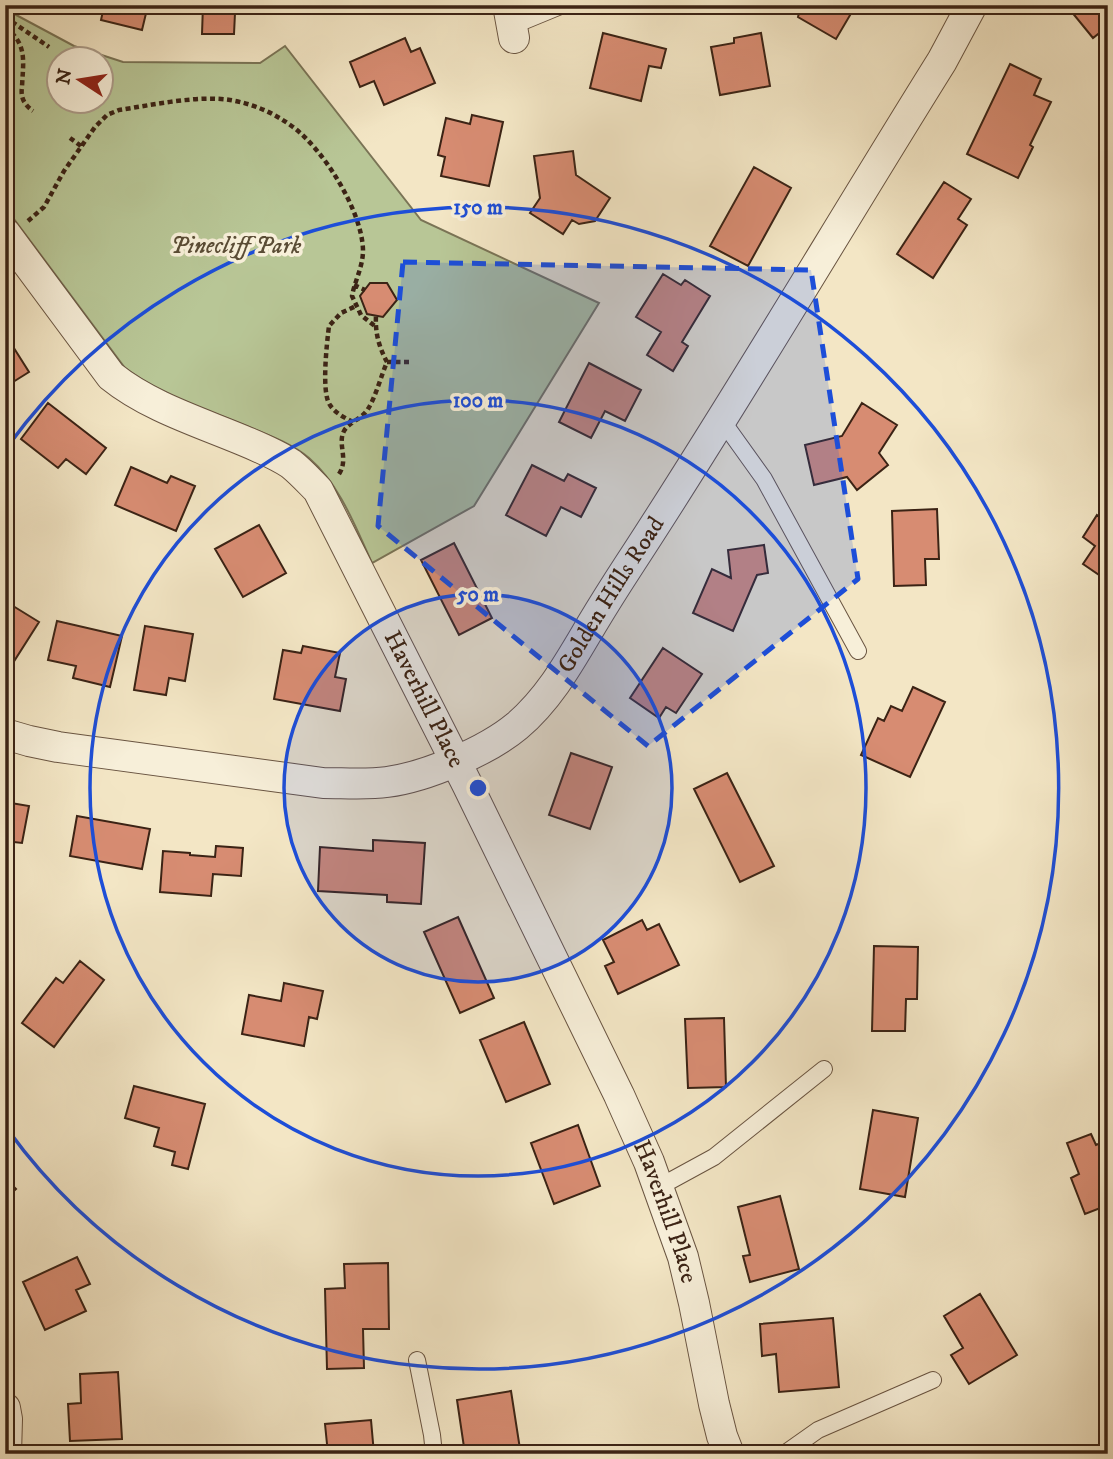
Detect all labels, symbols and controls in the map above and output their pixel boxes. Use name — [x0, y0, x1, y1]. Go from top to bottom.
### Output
north arrow — [46, 46, 116, 116]
text: N — [52, 66, 78, 87]
text: 150 m — [453, 195, 503, 221]
park label: Pinecliff Park — [171, 231, 301, 261]
text: 100 m — [453, 388, 503, 414]
street label: Golden Hills Road — [551, 511, 671, 679]
text: 50 m — [456, 582, 499, 608]
street label: Haverhill Place — [377, 626, 471, 773]
centre of rings — [466, 776, 490, 800]
street label: Haverhill Place — [626, 1135, 704, 1286]

